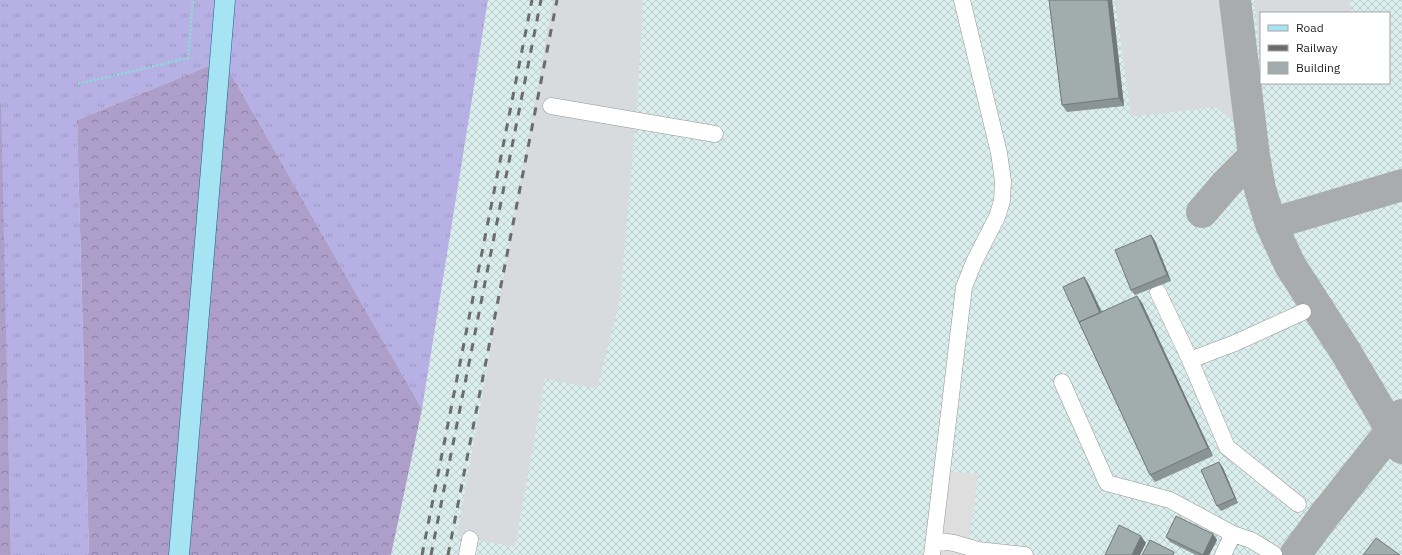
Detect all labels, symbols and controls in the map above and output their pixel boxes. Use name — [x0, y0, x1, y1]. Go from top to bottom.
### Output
legend — [1260, 12, 1390, 84]
text: Road — [1296, 20, 1324, 35]
text: Railway — [1296, 40, 1338, 55]
text: Building — [1296, 60, 1341, 75]

